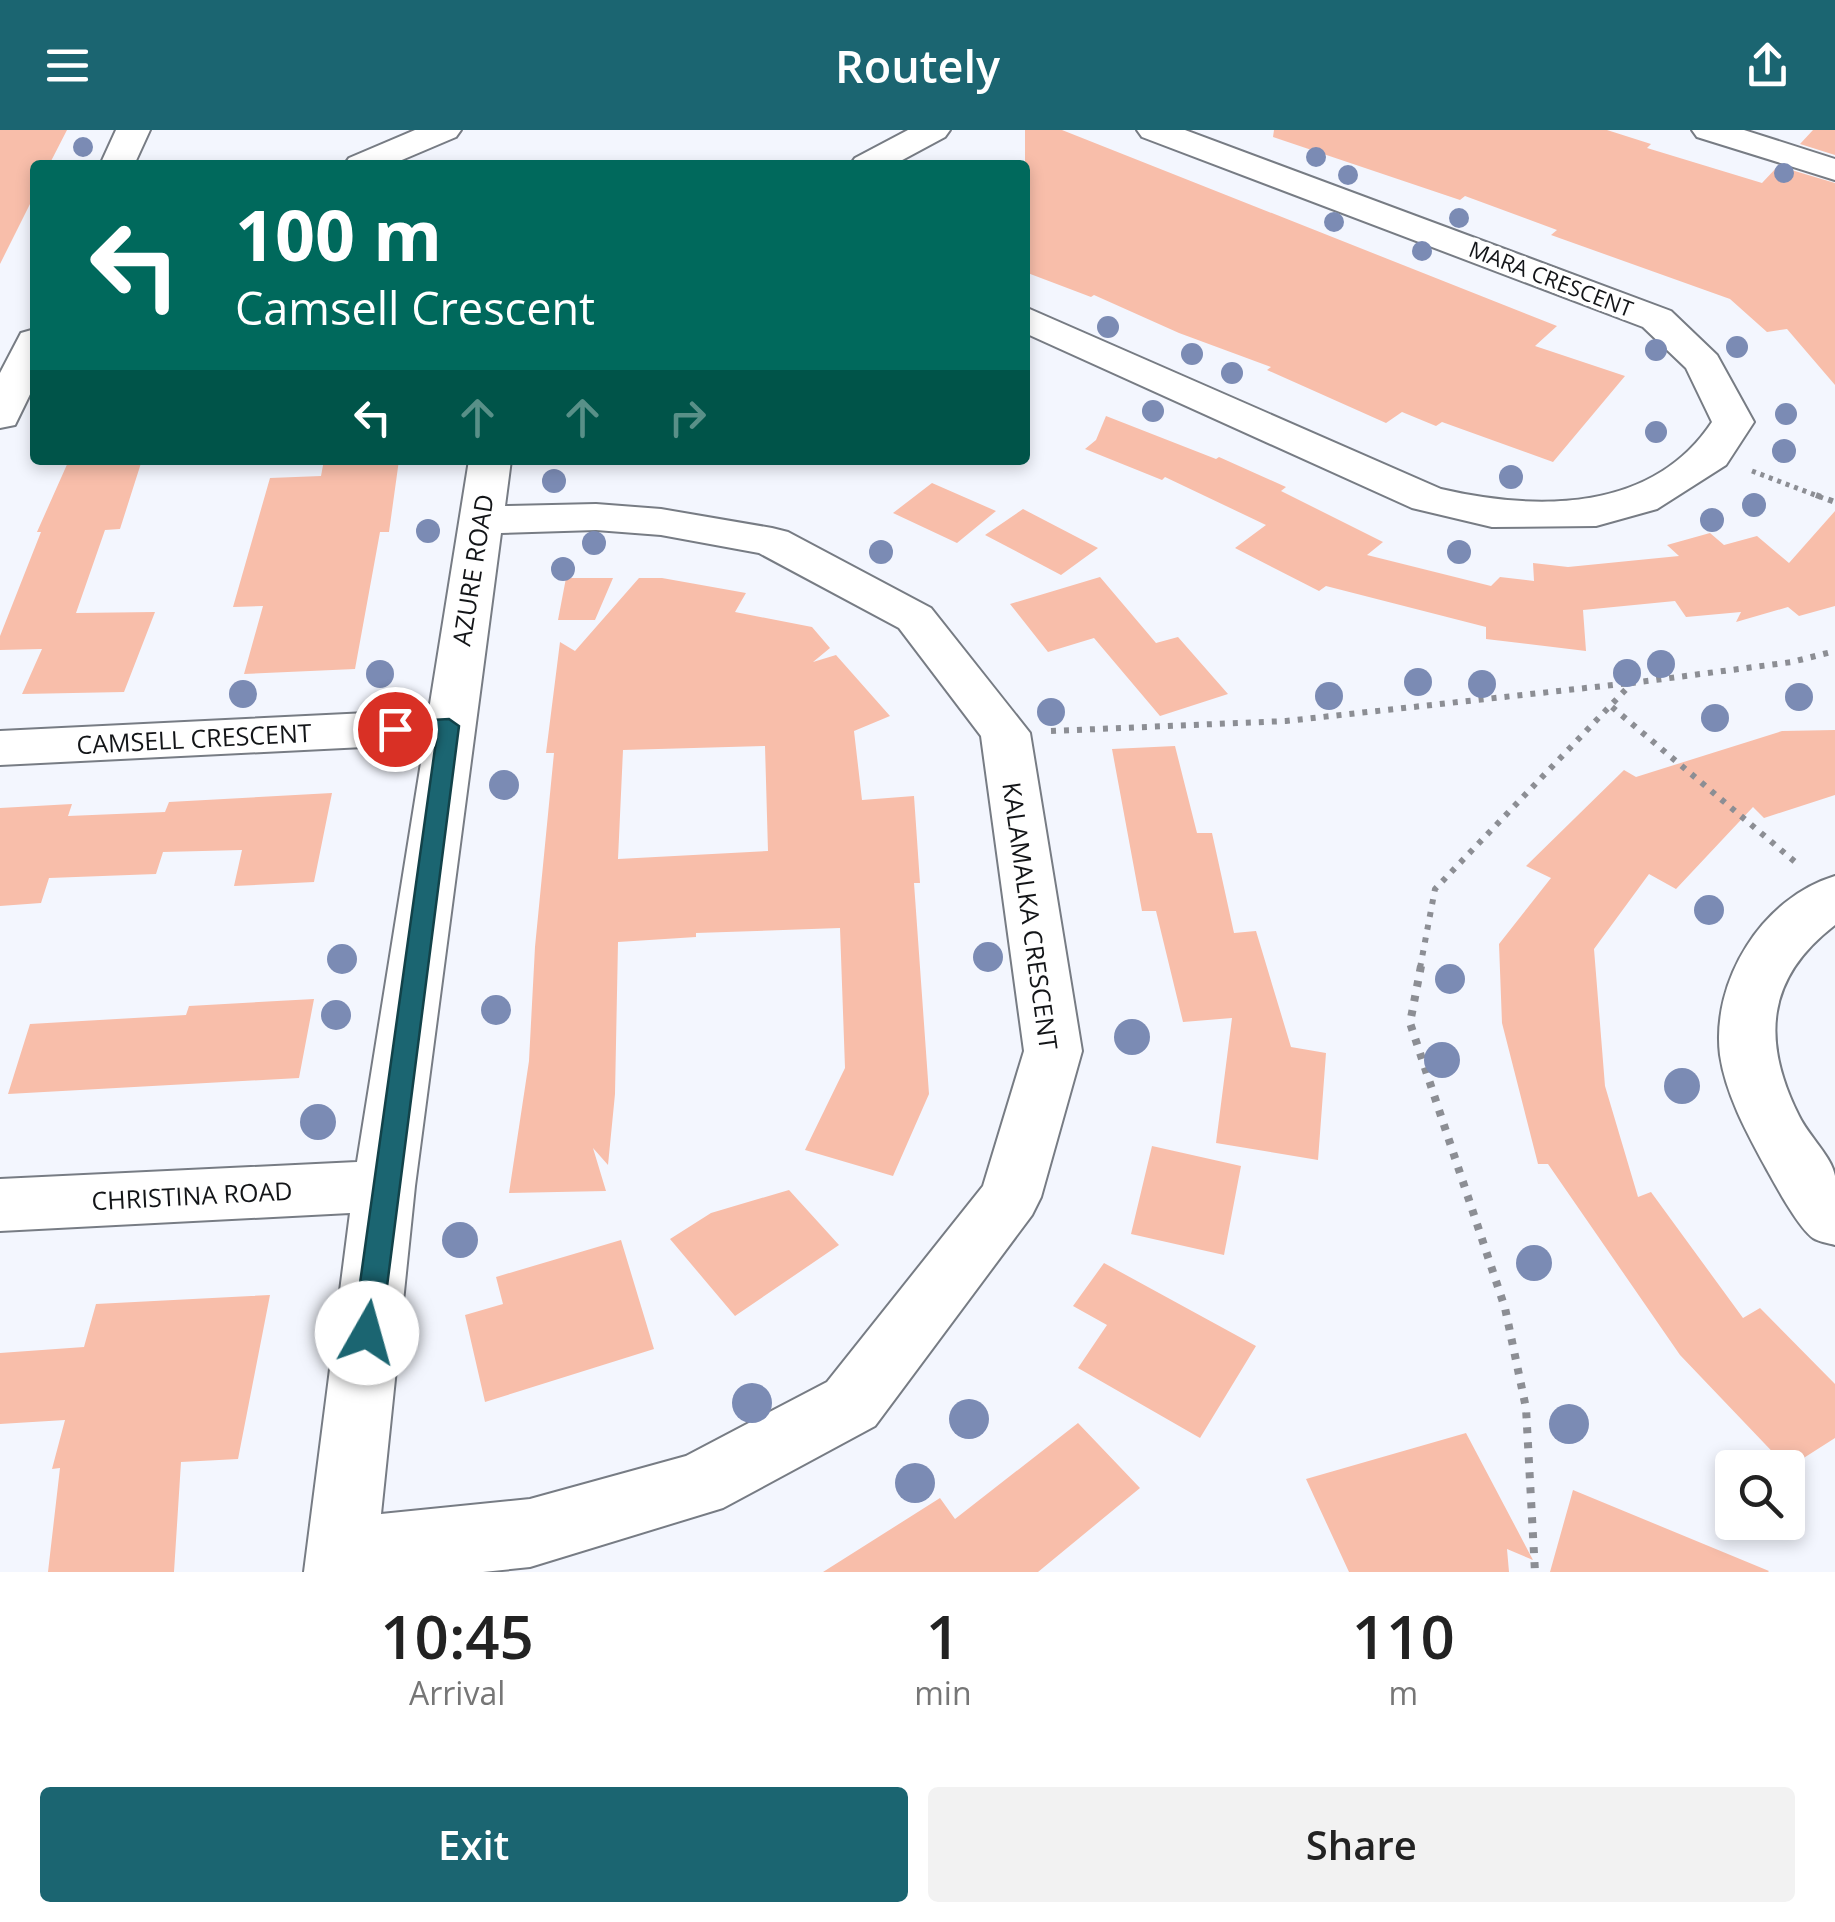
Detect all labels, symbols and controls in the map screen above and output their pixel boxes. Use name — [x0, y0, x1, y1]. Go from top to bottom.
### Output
text: Routely — [835, 35, 1000, 96]
icon: menu — [40, 38, 95, 93]
icon: share — [1740, 38, 1795, 93]
text: 100 m — [235, 186, 442, 282]
icon: left — [70, 200, 200, 330]
street label: MARA CRESCENT — [1465, 233, 1638, 323]
text: Camsell Crescent — [235, 277, 595, 338]
icon: left — [345, 390, 400, 445]
icon: ahead — [450, 390, 505, 445]
icon: ahead — [555, 390, 610, 445]
icon: right — [660, 390, 715, 445]
street label: AZURE ROAD — [443, 492, 501, 648]
pin — [353, 687, 438, 772]
icon: arrive — [368, 702, 423, 757]
street label: CAMSELL CRESCENT — [76, 715, 313, 761]
street label: KALAMALKA CRESCENT — [995, 780, 1067, 1052]
street label: CHRISTINA ROAD — [91, 1173, 293, 1217]
position arrow — [315, 1281, 419, 1385]
map controls — [1715, 1450, 1805, 1540]
button: search — [1715, 1450, 1805, 1540]
text: 10:45 — [380, 1595, 534, 1677]
text: 1 — [926, 1595, 960, 1677]
text: 110 — [1352, 1595, 1455, 1677]
text: Arrival — [409, 1671, 505, 1714]
text: min — [914, 1671, 972, 1714]
text: m — [1388, 1671, 1418, 1714]
button: Exit — [40, 1787, 908, 1902]
button: Share — [928, 1787, 1795, 1902]

